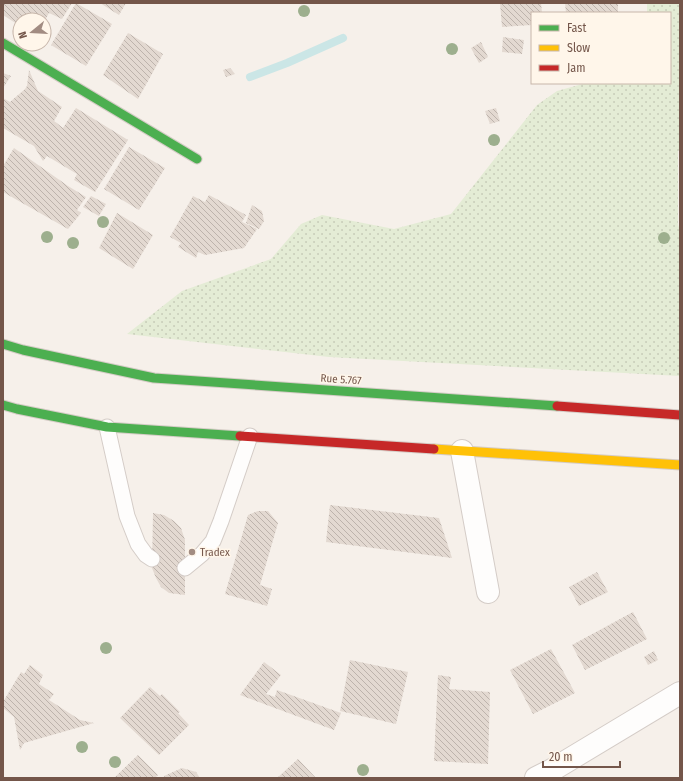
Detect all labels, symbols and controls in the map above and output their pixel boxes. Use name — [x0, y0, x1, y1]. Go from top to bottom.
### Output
north arrow — [12, 12, 52, 52]
legend — [531, 12, 671, 84]
text: Fast — [567, 21, 586, 35]
text: N — [16, 30, 30, 40]
text: Slow — [567, 41, 590, 55]
text: Jam — [567, 61, 585, 75]
street label: Rue 5.767 — [320, 372, 362, 387]
place label: Tradex — [200, 546, 230, 559]
marker: Tradex — [187, 547, 197, 557]
scale bar — [543, 743, 620, 769]
text: 20 m — [549, 750, 573, 764]

